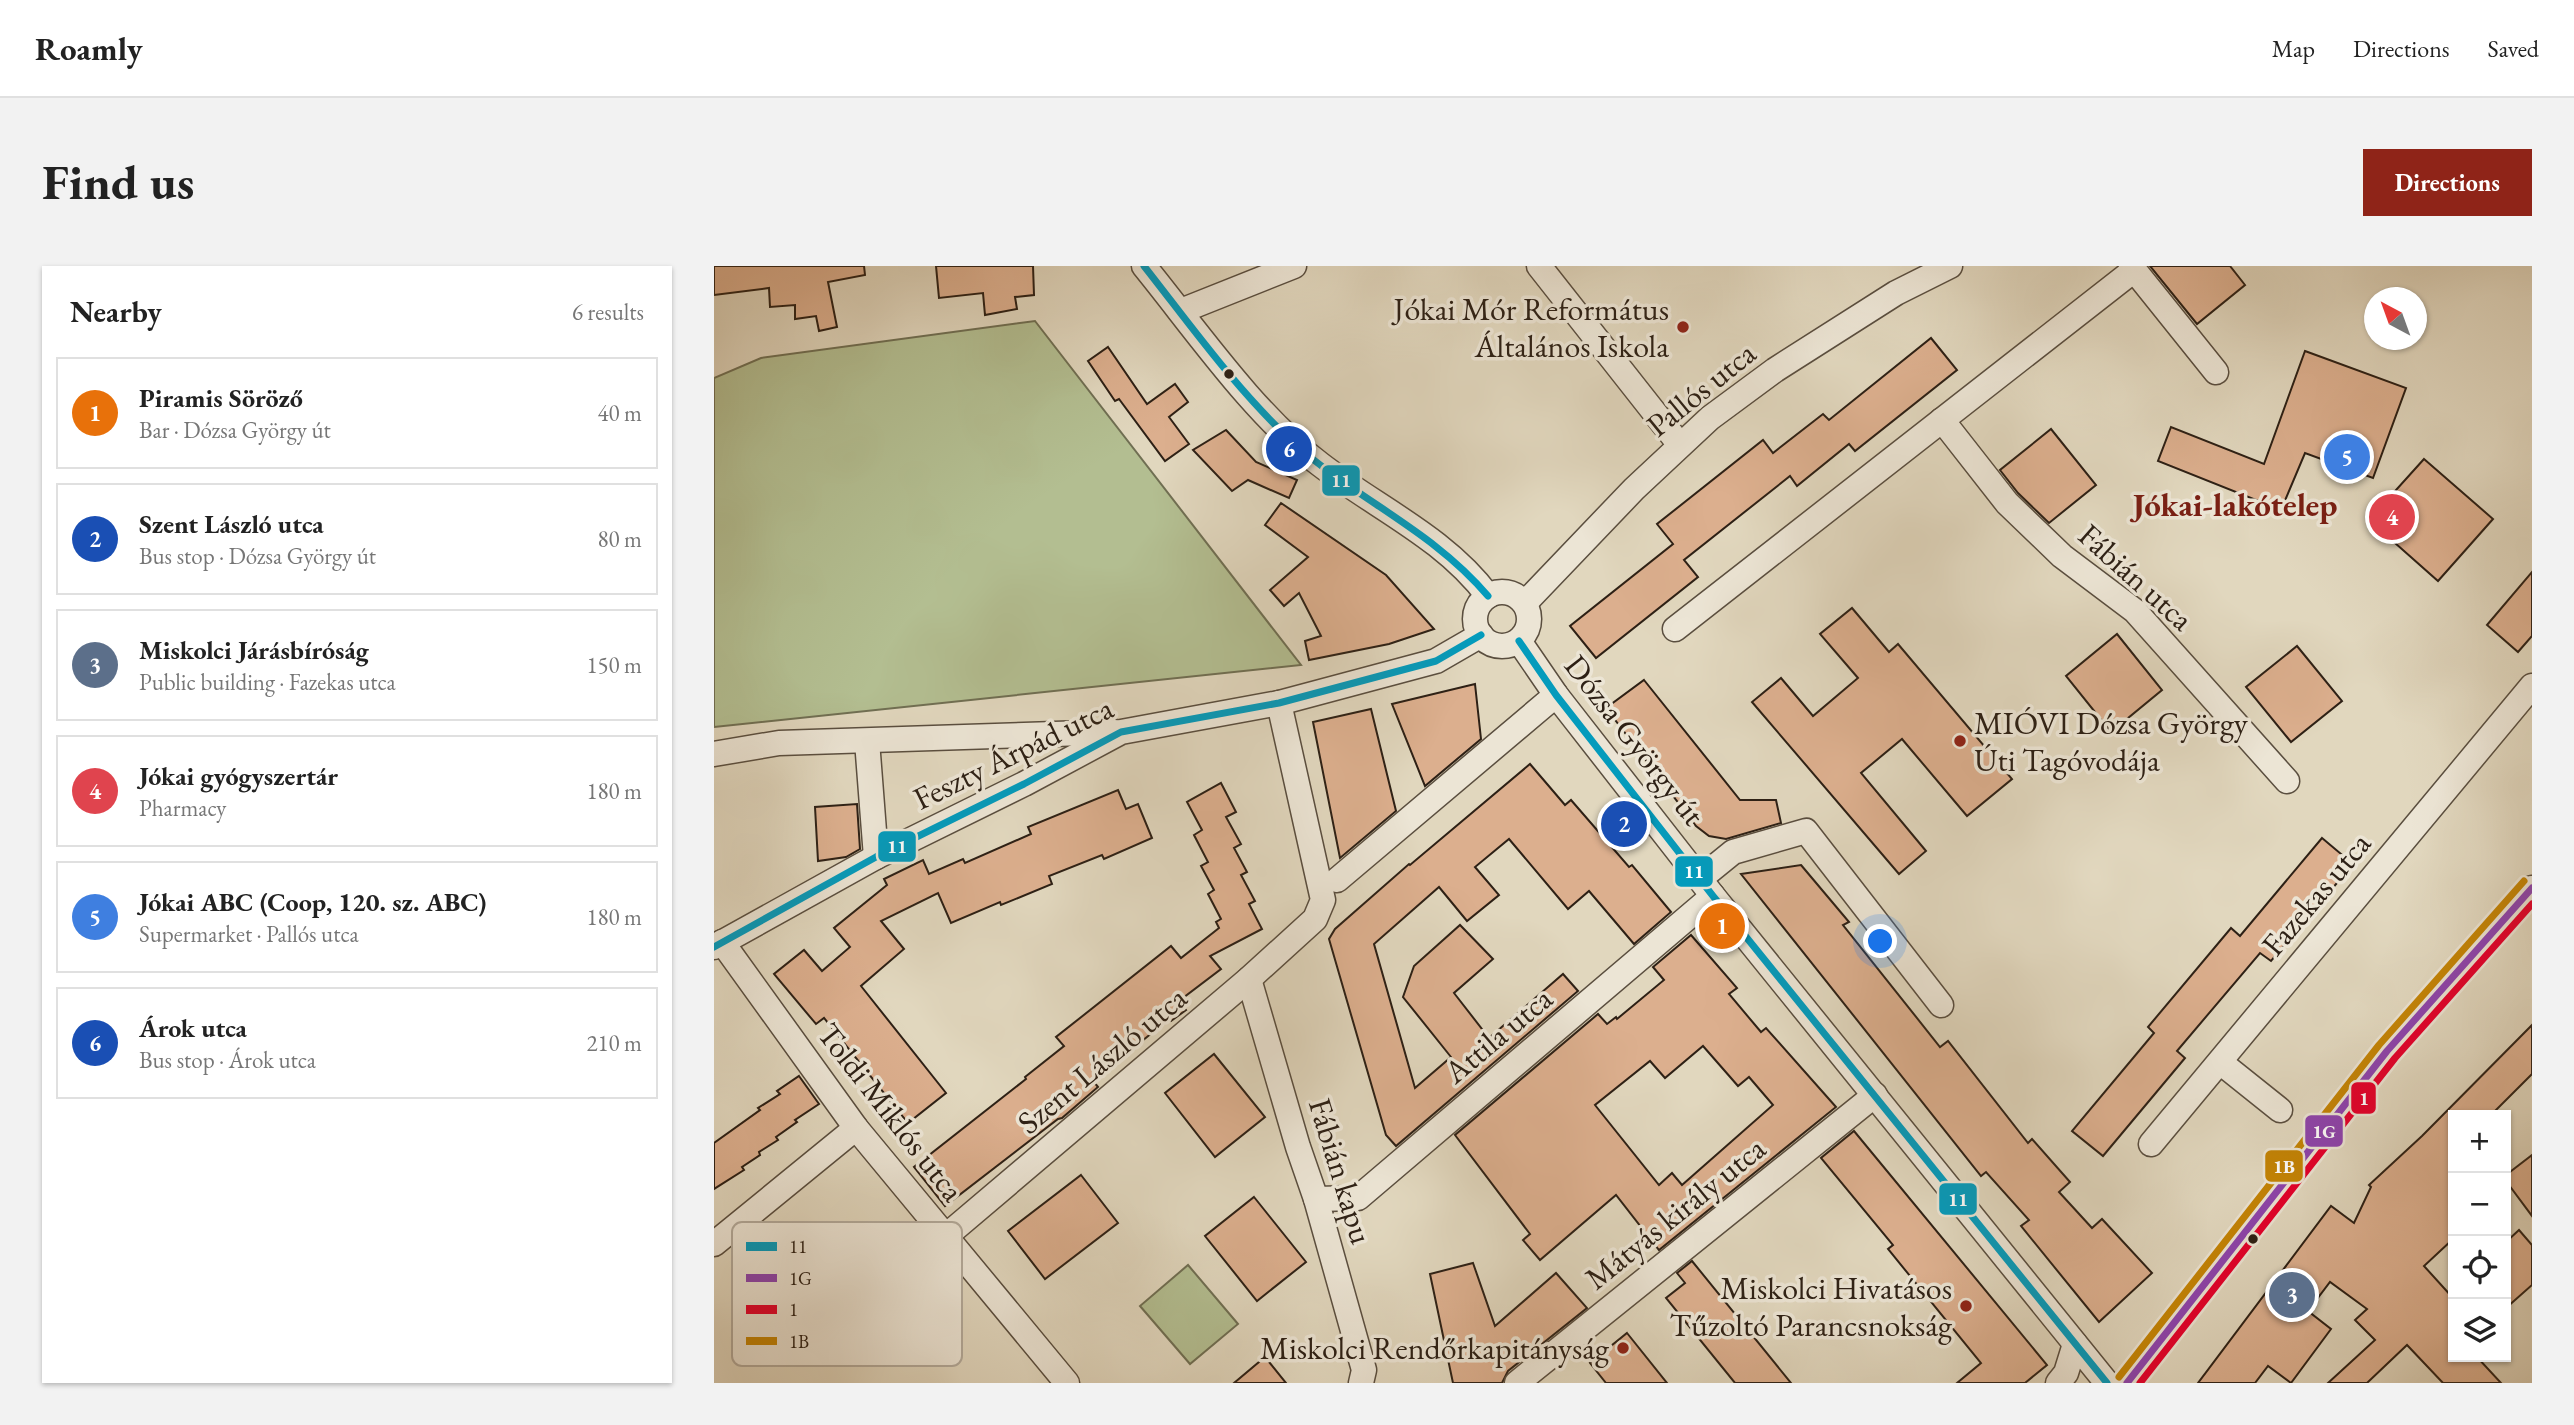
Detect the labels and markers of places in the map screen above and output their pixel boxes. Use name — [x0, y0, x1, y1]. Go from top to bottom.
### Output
place label: Jókai Mór Református Általános Iskola — [1391, 288, 1669, 367]
marker: Jókai Mór Református Általános Iskola — [1675, 319, 1691, 335]
unlabelled marker — [1222, 367, 1236, 381]
pin: 6 — [1266, 423, 1312, 475]
pin: 5 — [2324, 431, 2370, 483]
pin: 4 — [2369, 491, 2415, 543]
place label: MIÓVI Dózsa György Úti Tagóvodája — [1974, 702, 2249, 781]
marker: MIÓVI Dózsa György Úti Tagóvodája — [1952, 733, 1968, 749]
pin: 2 — [1601, 798, 1647, 850]
pin: 1 — [1699, 900, 1745, 952]
unlabelled marker — [2246, 1232, 2260, 1246]
place label: Miskolci Hivatásos Tűzoltó Parancsnokság — [1669, 1267, 1953, 1346]
pin: 3 — [2269, 1269, 2315, 1321]
marker: Miskolci Hivatásos Tűzoltó Parancsnokság — [1958, 1298, 1974, 1314]
place label: Miskolci Rendőrkapitányság — [1260, 1327, 1610, 1369]
marker: Miskolci Rendőrkapitányság — [1615, 1340, 1631, 1356]

